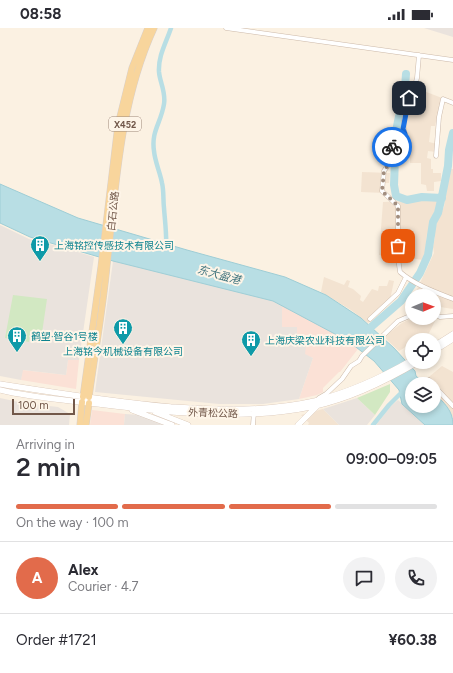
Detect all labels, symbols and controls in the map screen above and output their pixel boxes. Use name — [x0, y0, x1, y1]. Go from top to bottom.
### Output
text: 08:58 — [20, 5, 61, 23]
pin — [392, 81, 426, 115]
icon: home — [398, 87, 420, 109]
road number: X452 — [109, 117, 141, 131]
courier — [372, 127, 412, 167]
icon: bike — [381, 136, 403, 158]
street label: 白石公路 — [104, 190, 122, 232]
pin — [381, 229, 415, 263]
building icon: 上海铭控传感技术有限公司 — [29, 234, 51, 262]
icon: bag — [387, 235, 409, 257]
place label: 上海铭控传感技术有限公司 — [54, 239, 174, 252]
water label: 东大盈港 — [196, 263, 244, 287]
north arrow — [405, 289, 441, 325]
map controls — [405, 289, 441, 413]
building icon: 上海铭今机械设备有限公司 — [112, 317, 134, 345]
building icon: 鹤望·智谷1号楼 — [6, 325, 28, 353]
building icon: 上海庆梁农业科技有限公司 — [240, 329, 262, 357]
place label: 鹤望·智谷1号楼 — [31, 330, 98, 343]
button: locate — [405, 333, 441, 369]
place label: 上海庆梁农业科技有限公司 — [265, 334, 385, 347]
place label: 上海铭今机械设备有限公司 — [63, 345, 183, 358]
button: layers — [405, 377, 441, 413]
scale bar — [12, 397, 75, 416]
text: 100 m — [18, 399, 49, 412]
street label: 外青松公路 — [188, 406, 238, 420]
text: Arriving in — [16, 437, 75, 452]
text: 09:00–09:05 — [346, 450, 437, 468]
text: 2 min — [16, 451, 81, 483]
text: On the way · 100 m — [16, 515, 128, 530]
button: chat — [343, 557, 385, 599]
button: phone — [395, 557, 437, 599]
text: Alex — [68, 561, 98, 579]
text: A — [32, 569, 42, 587]
text: Courier · 4.7 — [68, 579, 139, 594]
text: Order #1721 — [16, 631, 97, 649]
text: ¥60.38 — [388, 631, 437, 649]

